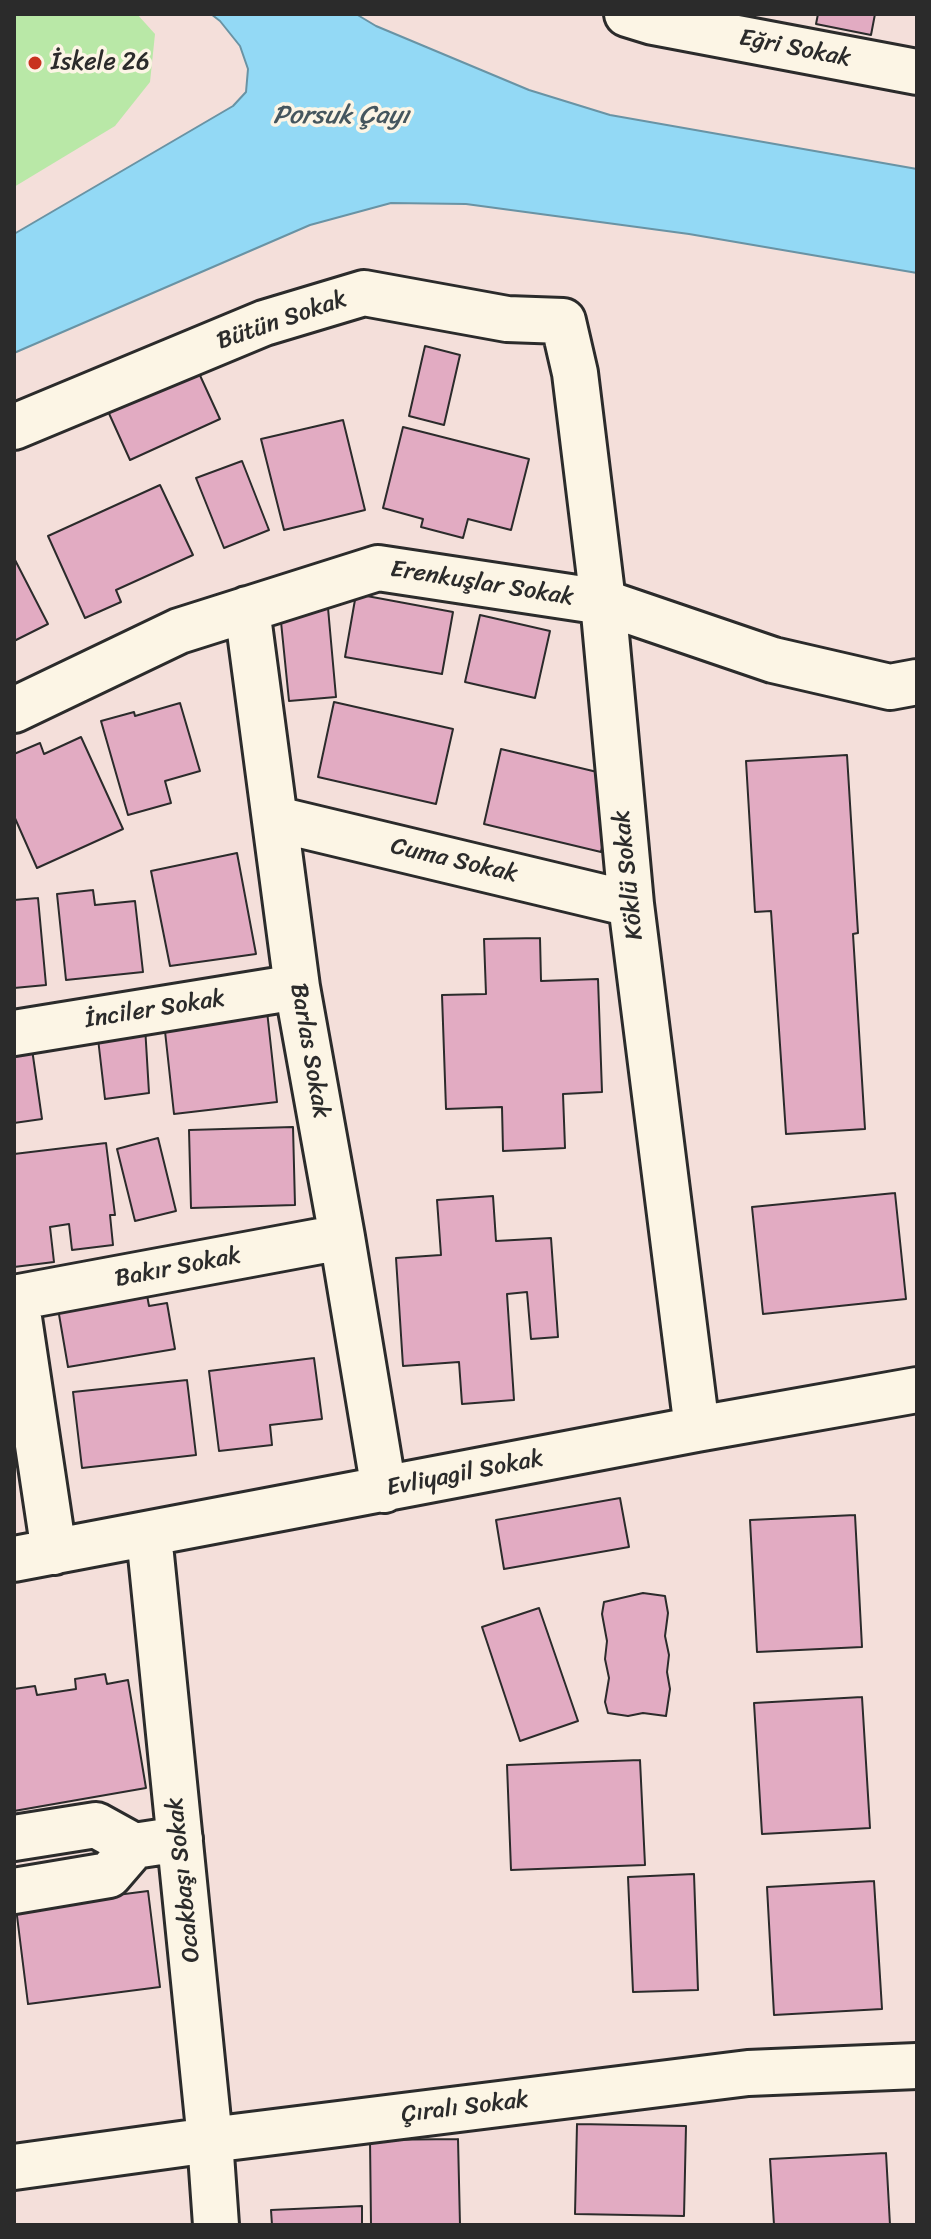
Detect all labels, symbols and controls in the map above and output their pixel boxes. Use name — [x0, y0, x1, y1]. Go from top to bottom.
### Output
street label: Eğri Sokak — [737, 24, 853, 74]
place label: İskele 26 — [51, 49, 150, 77]
marker: İskele 26 — [26, 54, 44, 72]
water label: Porsuk Çayı — [273, 100, 409, 132]
street label: Bütün Sokak — [213, 285, 351, 357]
street label: Erenkuşlar Sokak — [388, 555, 576, 613]
street label: Köklü Sokak — [608, 809, 650, 941]
street label: Cuma Sokak — [388, 832, 520, 890]
street label: Barlas Sokak — [283, 981, 335, 1121]
street label: İnciler Sokak — [83, 985, 227, 1035]
street label: Bakır Sokak — [113, 1242, 243, 1294]
street label: Evliyagil Sokak — [384, 1445, 546, 1503]
street label: Ocakbaşı Sokak — [161, 1796, 207, 1964]
street label: Çıralı Sokak — [400, 2086, 530, 2130]

